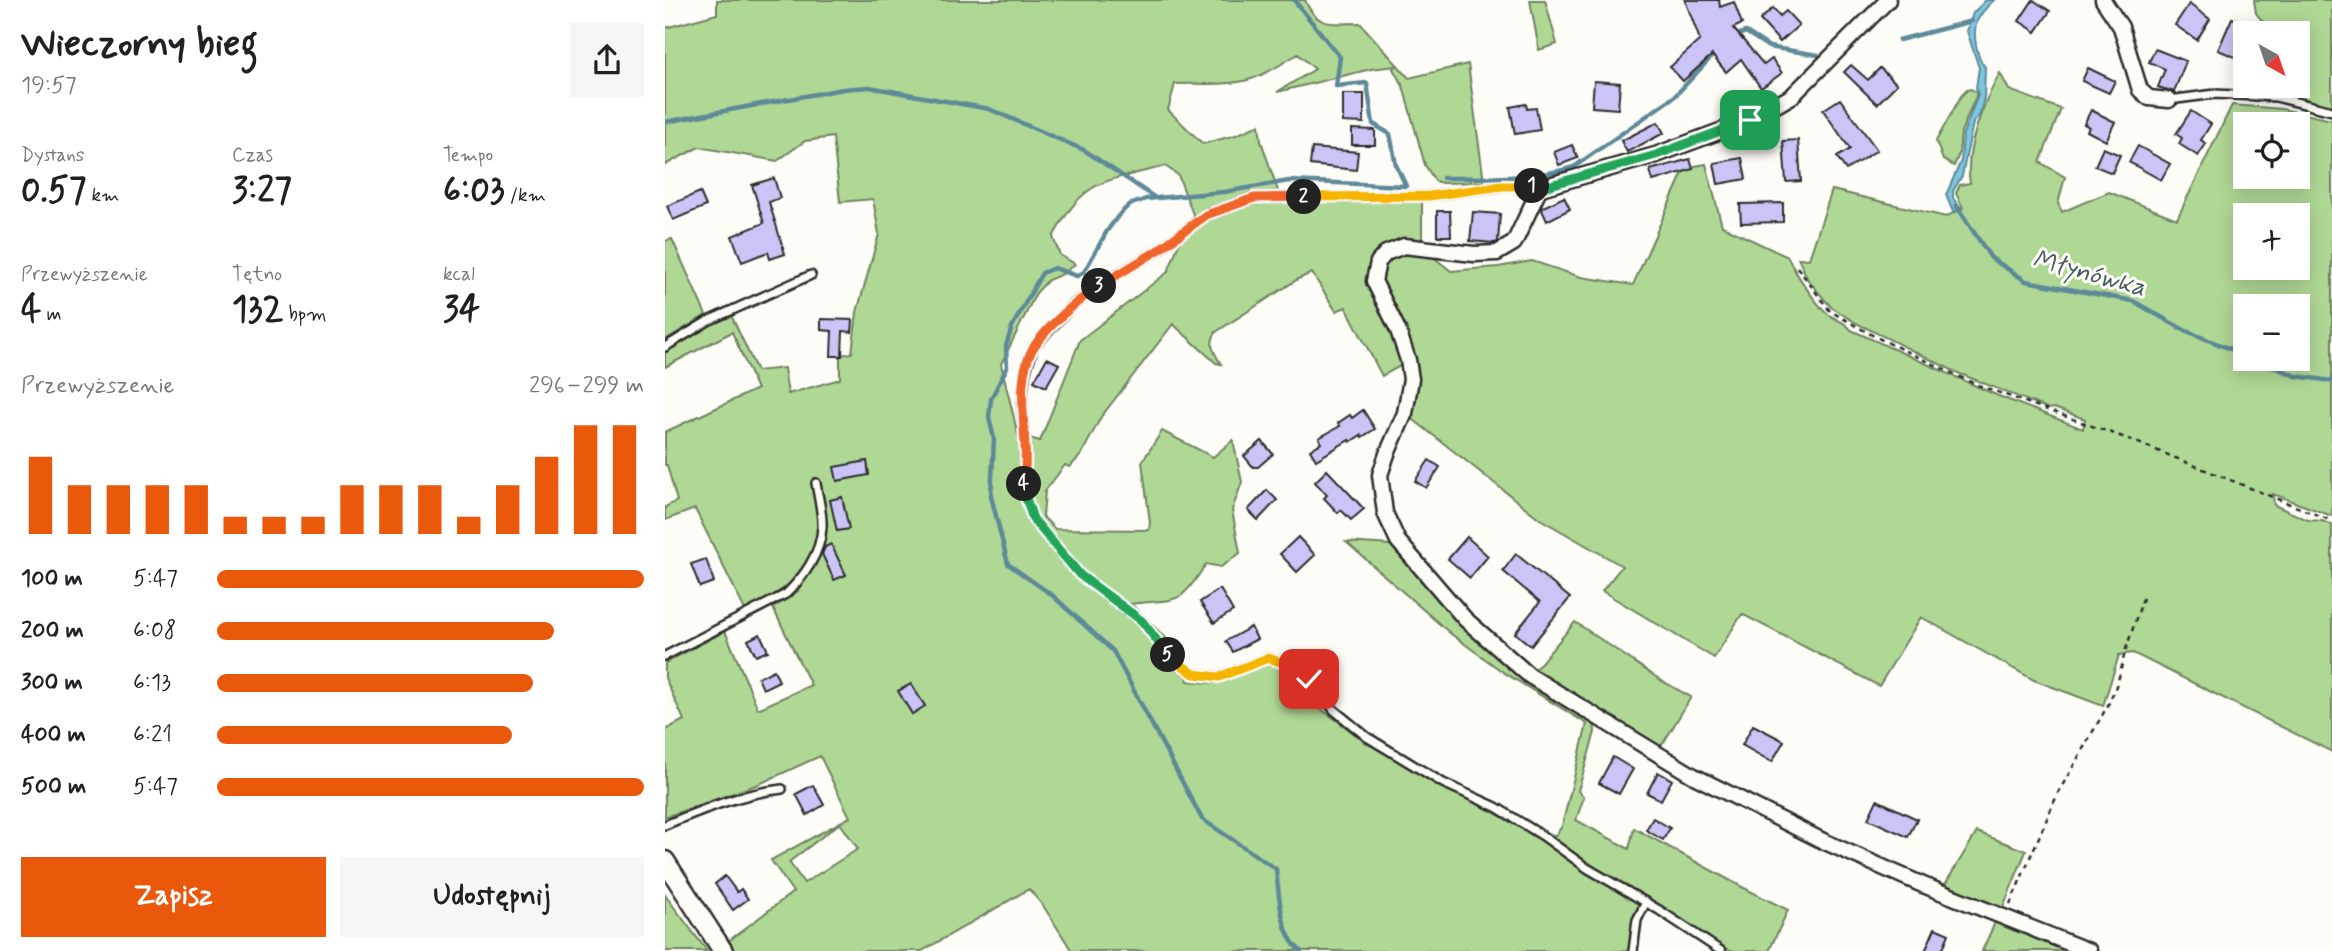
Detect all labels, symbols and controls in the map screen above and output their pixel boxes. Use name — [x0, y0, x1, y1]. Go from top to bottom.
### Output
text: Wieczorny bieg — [21, 20, 258, 69]
north arrow — [2233, 21, 2310, 98]
map controls — [2233, 21, 2310, 371]
button: share — [570, 23, 644, 97]
text: 19:57 — [21, 71, 77, 101]
pin — [1720, 90, 1780, 150]
icon: arrive — [1731, 101, 1769, 139]
button: locate — [2233, 112, 2310, 189]
text: Dystans — [21, 143, 84, 168]
text: Czas — [232, 143, 273, 168]
text: Tempo — [443, 143, 493, 168]
text: 0.57 — [21, 168, 86, 214]
text: 3:27 — [232, 168, 292, 214]
text: 6:03 — [443, 168, 505, 214]
pin: 1 — [1515, 168, 1549, 204]
text: 1 — [1527, 173, 1536, 198]
pin: 2 — [1287, 180, 1321, 214]
text: km — [86, 183, 119, 208]
text: /km — [505, 183, 546, 208]
text: 2 — [1299, 184, 1308, 209]
button: + — [2233, 203, 2310, 280]
water label: Młynówka — [2029, 243, 2149, 305]
text: Przewyższenie — [21, 262, 148, 287]
text: Tętno — [232, 262, 282, 287]
text: kcal — [443, 262, 475, 287]
pin: 3 — [1081, 268, 1117, 304]
text: 3 — [1094, 273, 1103, 298]
text: 4 — [21, 287, 41, 333]
text: 132 — [232, 287, 283, 333]
text: 34 — [443, 287, 480, 333]
button: − — [2233, 294, 2310, 371]
text: m — [41, 302, 62, 327]
text: bpm — [283, 302, 327, 327]
text: Przewyższenie — [21, 371, 174, 401]
text: 296–299 m — [529, 371, 644, 401]
pin: 4 — [1007, 466, 1041, 502]
text: 4 — [1018, 471, 1029, 496]
text: 100 m — [21, 564, 83, 594]
text: 5:47 — [133, 564, 178, 594]
text: 200 m — [21, 616, 84, 646]
text: 6:08 — [133, 616, 176, 646]
pin: 5 — [1151, 638, 1185, 672]
text: 5 — [1162, 642, 1173, 667]
pin — [1279, 649, 1339, 709]
icon: check — [1290, 660, 1328, 698]
text: 300 m — [21, 668, 83, 698]
text: 6:13 — [133, 668, 171, 698]
text: 400 m — [21, 720, 86, 750]
text: 6:21 — [133, 720, 172, 750]
text: 500 m — [21, 772, 86, 802]
text: 5:47 — [133, 772, 178, 802]
button: Zapisz — [21, 857, 326, 937]
button: Udostępnij — [340, 857, 644, 937]

